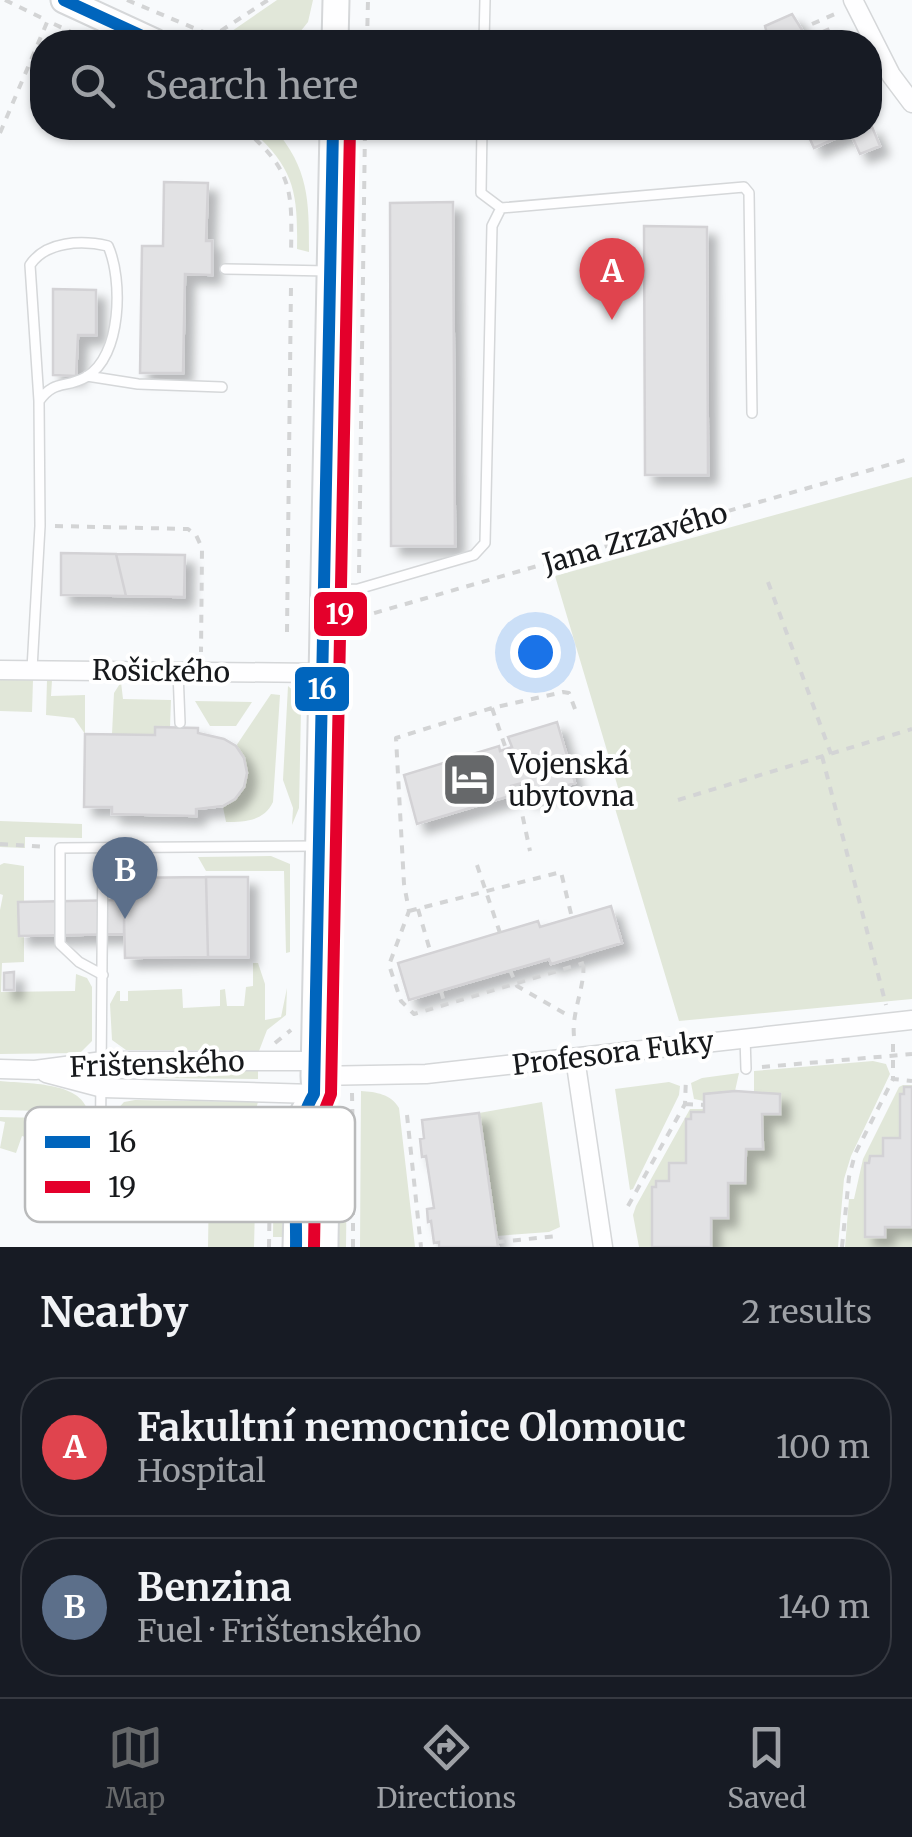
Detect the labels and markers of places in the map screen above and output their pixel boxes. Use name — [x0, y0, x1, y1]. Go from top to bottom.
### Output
pin: A — [580, 238, 644, 320]
place label: Vojenská ubytovna — [507, 746, 635, 814]
hotel icon: Vojenská ubytovna — [439, 750, 499, 810]
pin: B — [92, 836, 158, 919]

